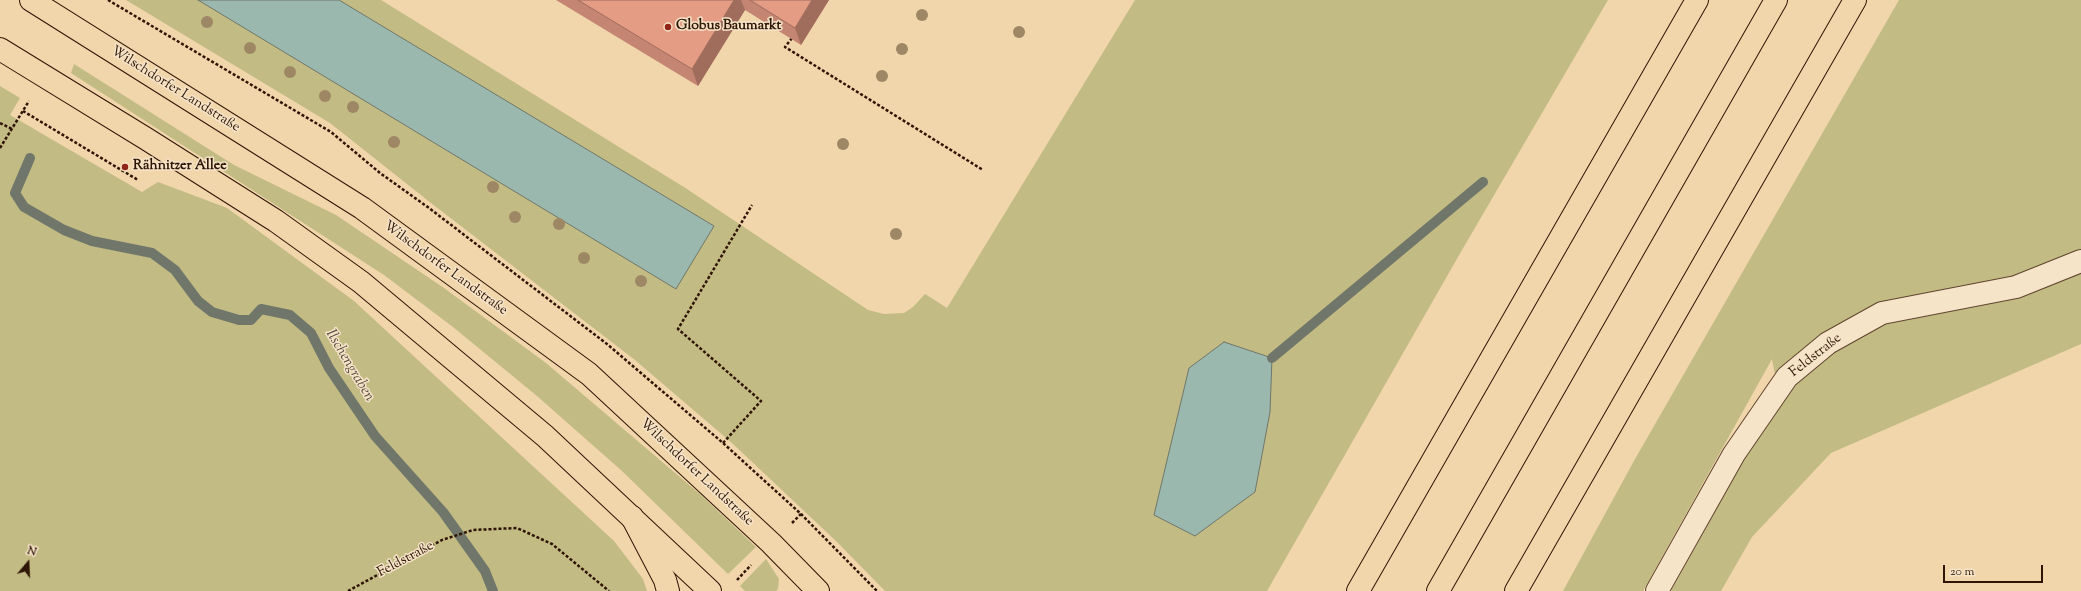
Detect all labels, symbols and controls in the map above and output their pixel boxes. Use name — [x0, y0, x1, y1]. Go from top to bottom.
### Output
place label: Globus Baumarkt — [676, 19, 781, 35]
marker: Globus Baumarkt — [663, 22, 673, 32]
street label: Wilschdorfer Landstraße — [107, 43, 243, 137]
place label: Rähnitzer Allee — [133, 159, 227, 175]
marker: Rähnitzer Allee — [120, 162, 130, 172]
street label: Wilschdorfer Landstraße — [380, 218, 510, 320]
water label: Ilschengraben — [321, 327, 377, 405]
street label: Feldstraße — [1787, 330, 1845, 382]
street label: Wilschdorfer Landstraße — [636, 416, 756, 530]
street label: Feldstraße — [375, 538, 437, 582]
north arrow — [8, 543, 48, 583]
text: N — [25, 543, 39, 561]
scale bar — [1945, 557, 2045, 583]
text: 20 m — [1950, 563, 1974, 581]

